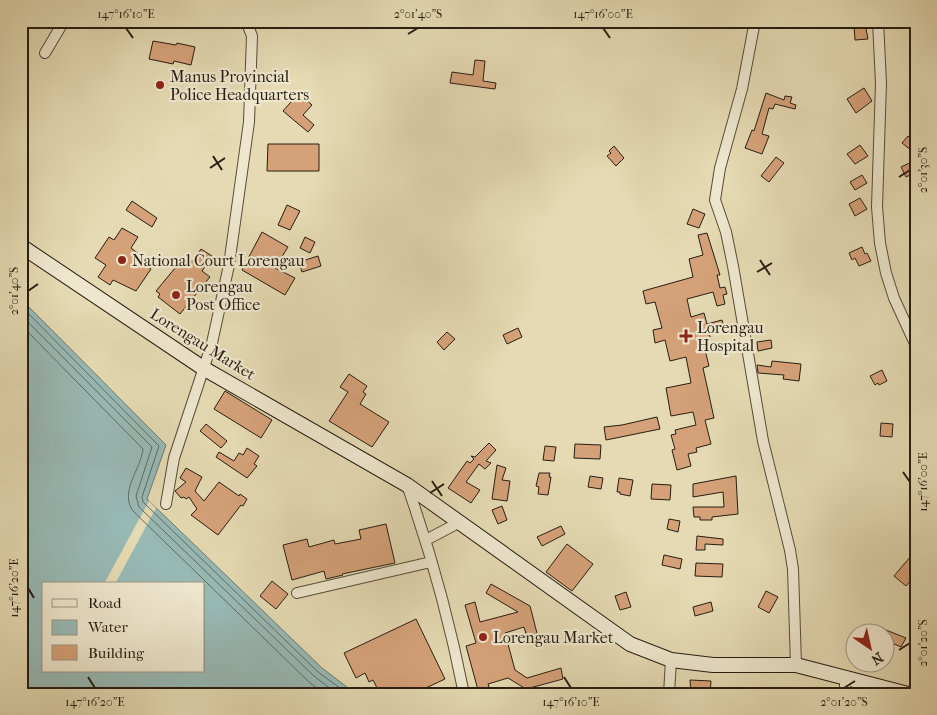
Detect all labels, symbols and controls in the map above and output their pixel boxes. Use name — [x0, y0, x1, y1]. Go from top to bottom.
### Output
text: 147°16'10"E — [97, 7, 155, 21]
text: 2°01'40"S — [394, 7, 442, 21]
text: 147°16'00"E — [573, 7, 633, 21]
place label: Manus Provincial Police Headquarters — [170, 67, 309, 104]
marker: Manus Provincial Police Headquarters — [154, 79, 166, 91]
text: 2°01'30"S — [916, 147, 930, 193]
place label: National Court Lorengau — [132, 251, 304, 270]
marker: National Court Lorengau — [116, 254, 128, 266]
text: 2°01'40"S — [7, 267, 21, 315]
place label: Lorengau Post Office — [186, 277, 260, 314]
marker: Lorengau Post Office — [170, 289, 182, 301]
street label: Lorengau Market — [147, 304, 259, 384]
place label: Lorengau Hospital — [697, 318, 764, 355]
marker: Lorengau Hospital — [679, 329, 693, 343]
text: 147°16'00"E — [916, 452, 930, 512]
text: 147°16'20"E — [7, 558, 21, 618]
legend — [42, 582, 205, 672]
text: Road — [88, 594, 122, 612]
text: Water — [87, 618, 128, 636]
text: 2°01'20"S — [916, 619, 930, 667]
north arrow — [844, 622, 894, 672]
place label: Lorengau Market — [493, 628, 614, 647]
marker: Lorengau Market — [477, 631, 489, 643]
text: Building — [88, 644, 145, 662]
text: N — [868, 648, 886, 669]
text: 147°16'20"E — [65, 695, 125, 709]
text: 147°16'10"E — [542, 695, 600, 709]
text: 2°01'20"S — [820, 695, 868, 709]

